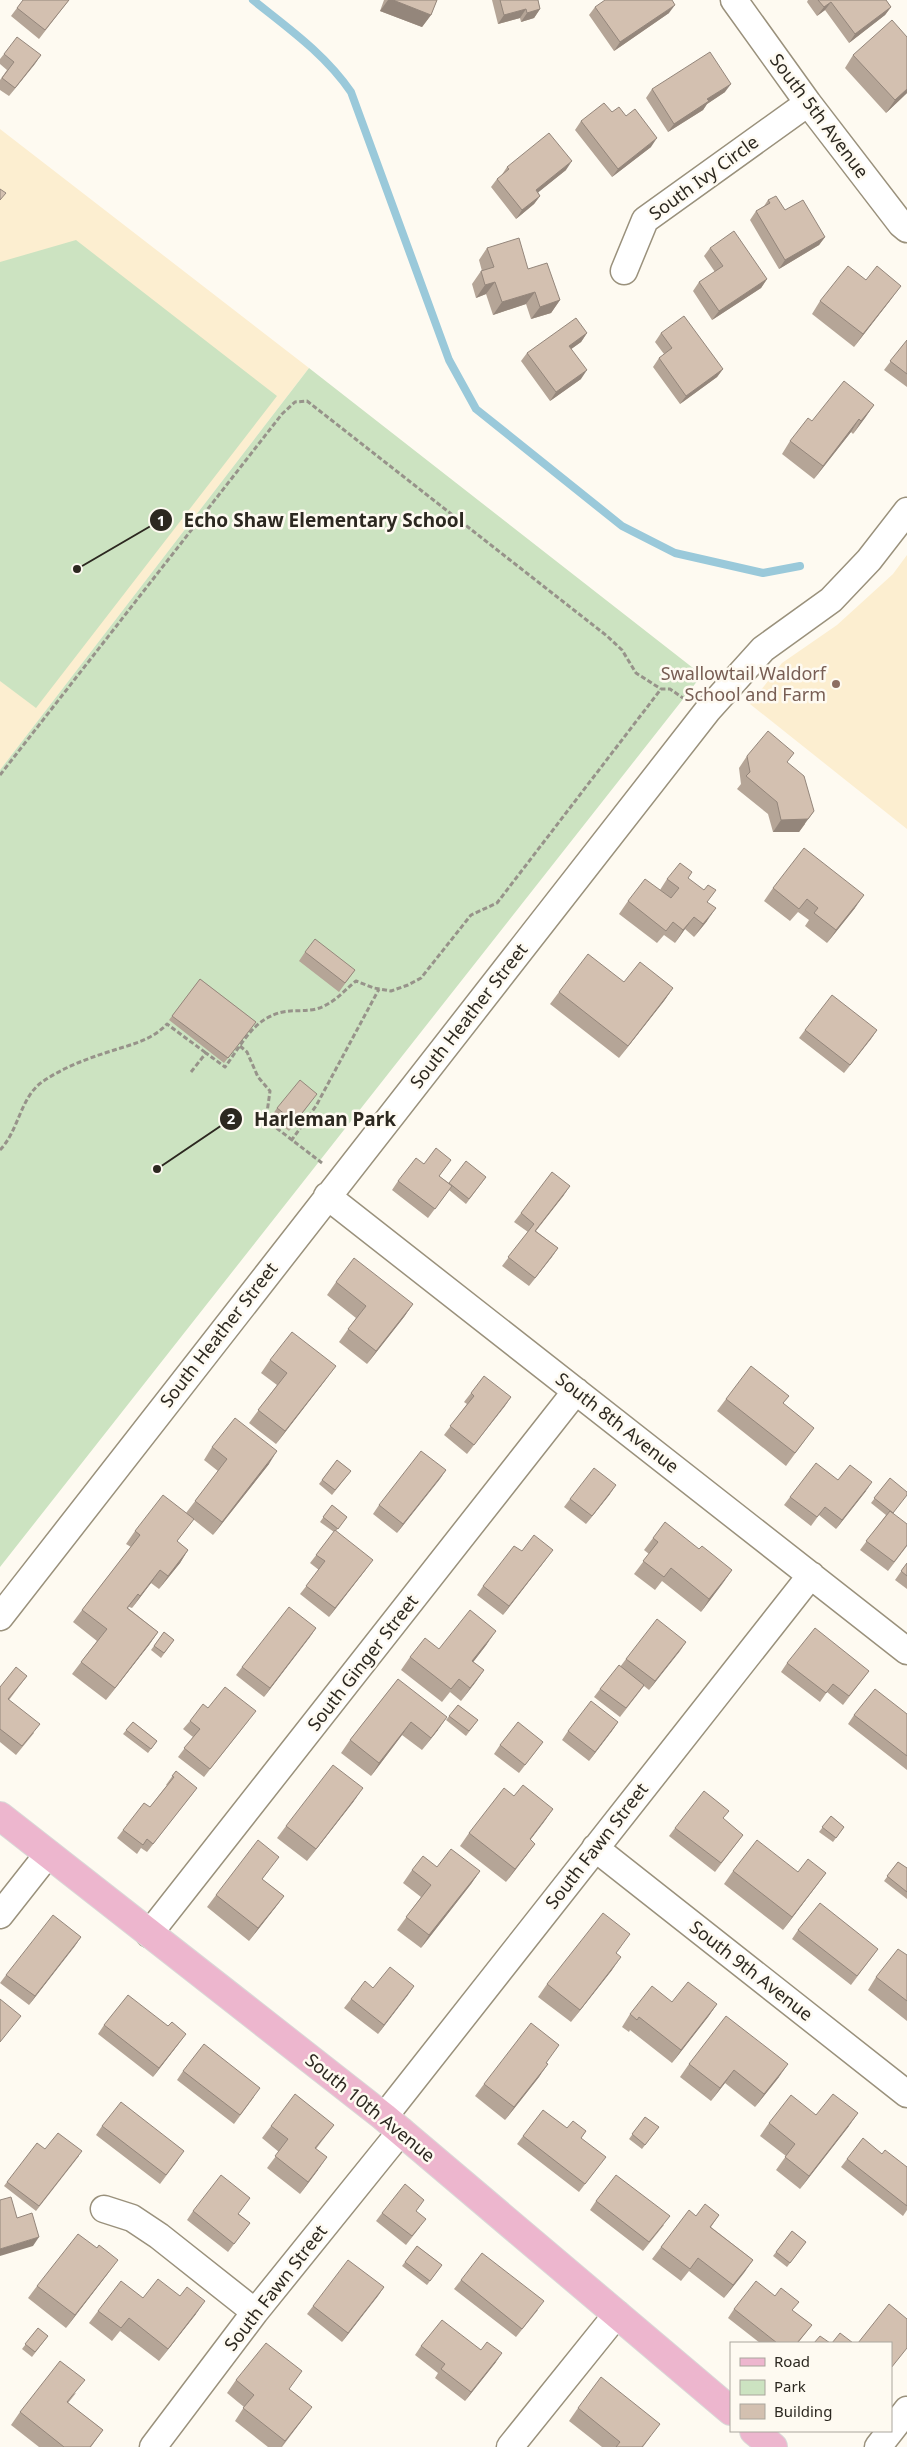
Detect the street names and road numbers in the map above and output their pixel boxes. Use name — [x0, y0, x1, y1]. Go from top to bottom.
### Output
street label: South 5th Avenue — [765, 48, 875, 183]
street label: South Ivy Circle — [644, 129, 763, 225]
street label: South Heather Street — [404, 937, 533, 1093]
street label: South Heather Street — [154, 1256, 283, 1412]
street label: South 8th Avenue — [551, 1367, 684, 1478]
street label: South Ginger Street — [301, 1589, 423, 1735]
street label: South Fawn Street — [539, 1777, 653, 1913]
street label: South 9th Avenue — [685, 1915, 818, 2026]
street label: South 10th Avenue — [301, 2047, 440, 2167]
street label: South Fawn Street — [218, 2219, 332, 2355]

